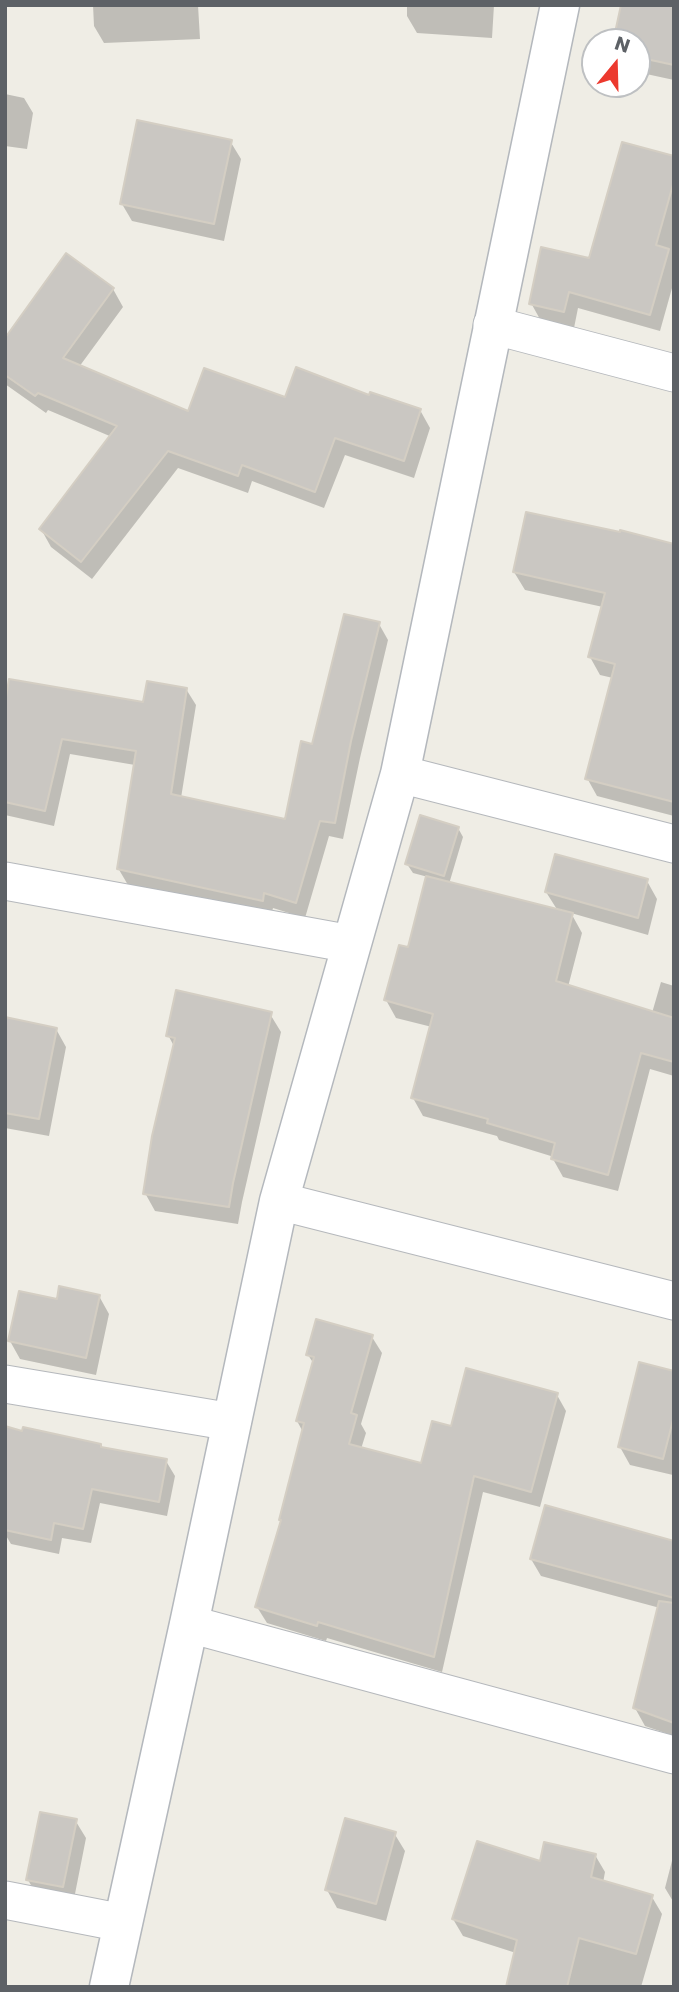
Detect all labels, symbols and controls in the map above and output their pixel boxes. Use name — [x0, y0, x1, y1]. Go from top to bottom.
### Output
north arrow — [581, 28, 651, 98]
text: N — [611, 29, 633, 60]

